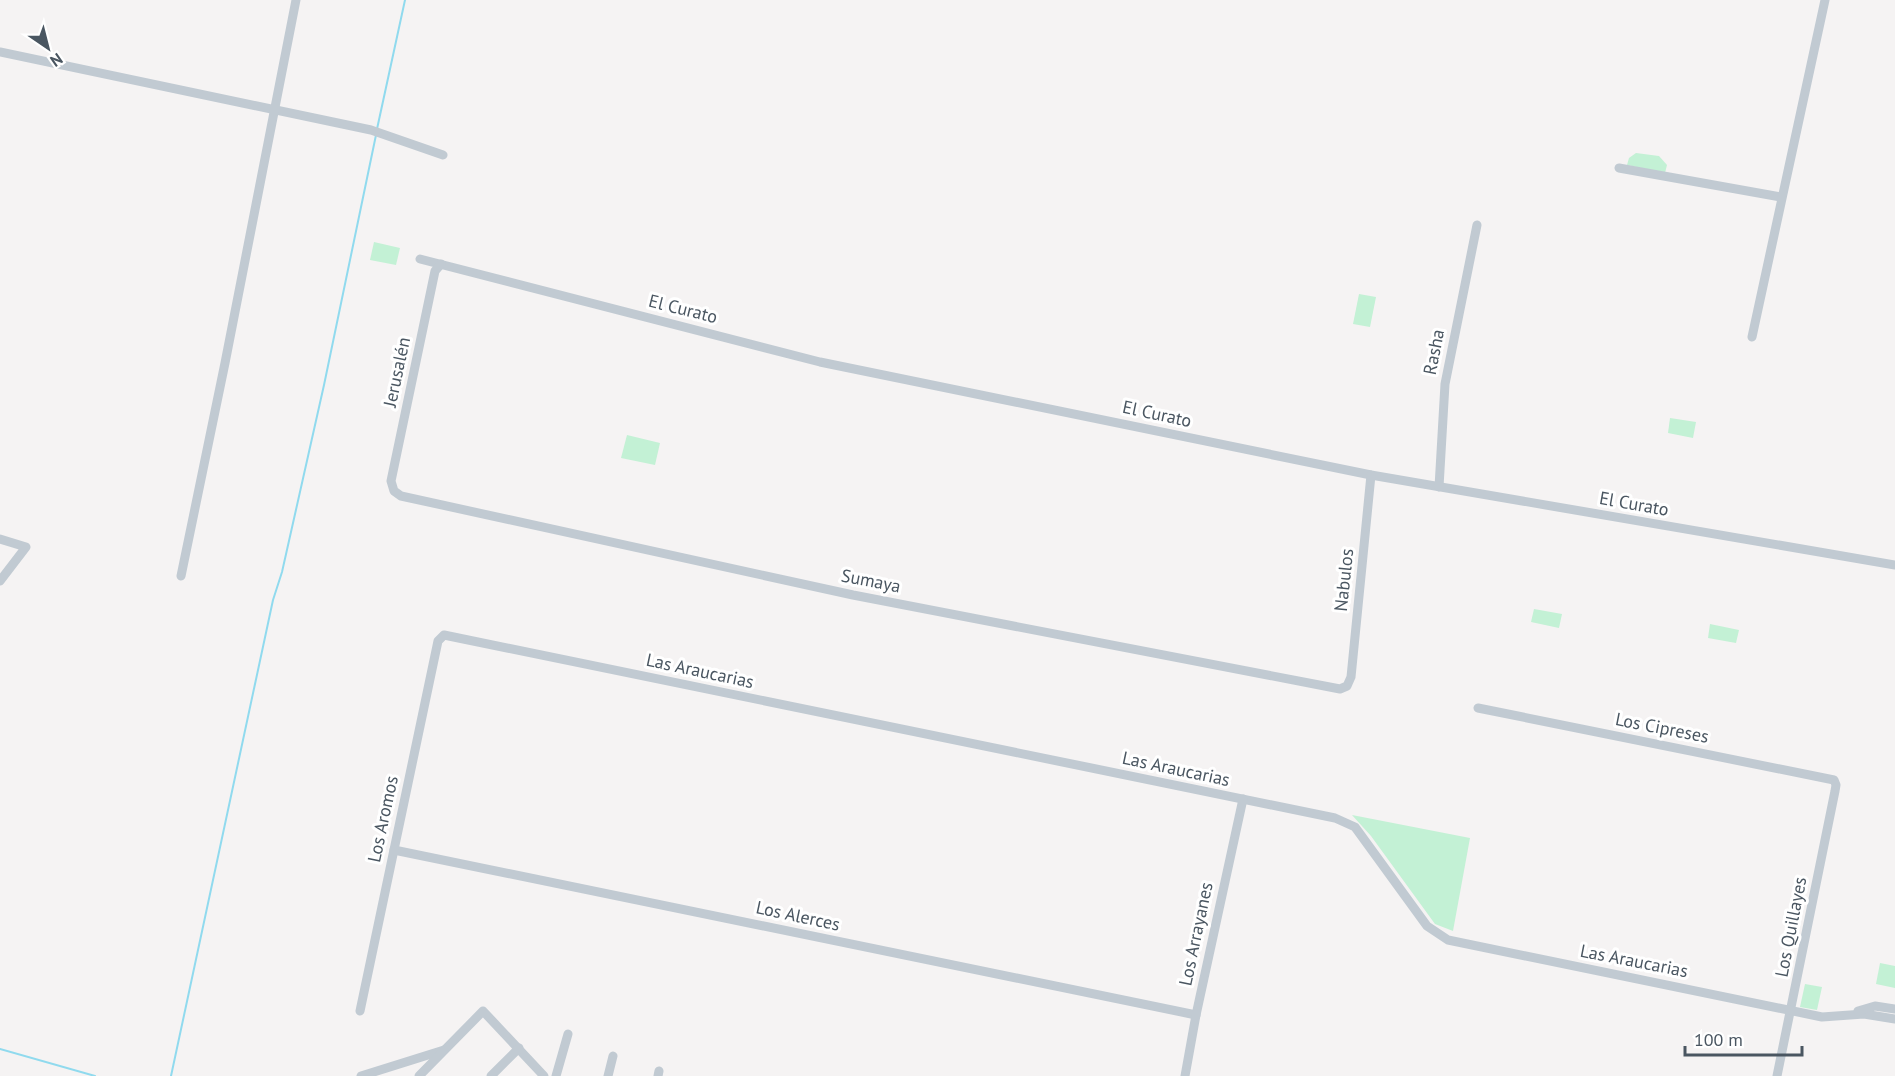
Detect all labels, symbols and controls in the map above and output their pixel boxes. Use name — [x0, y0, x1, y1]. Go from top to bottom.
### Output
north arrow — [18, 18, 78, 78]
text: N — [47, 49, 67, 71]
street label: El Curato — [646, 289, 720, 328]
street label: Rasha — [1418, 327, 1449, 377]
street label: Jerusalén — [378, 335, 415, 410]
street label: El Curato — [1120, 395, 1194, 432]
street label: El Curato — [1598, 486, 1671, 521]
street label: Nabulos — [1329, 547, 1358, 612]
street label: Sumaya — [839, 563, 903, 598]
street label: Las Araucarias — [644, 648, 756, 693]
street label: Los Cipreses — [1613, 707, 1711, 748]
street label: Las Araucarias — [1120, 746, 1232, 791]
street label: Los Aromos — [362, 774, 403, 864]
street label: Los Quillayes — [1770, 875, 1811, 979]
street label: Los Arrayanes — [1173, 880, 1218, 988]
street label: Los Alerces — [754, 895, 842, 936]
street label: Las Araucarias — [1578, 939, 1690, 982]
scale bar — [1685, 1019, 1802, 1057]
text: 100 m — [1694, 1028, 1743, 1051]

